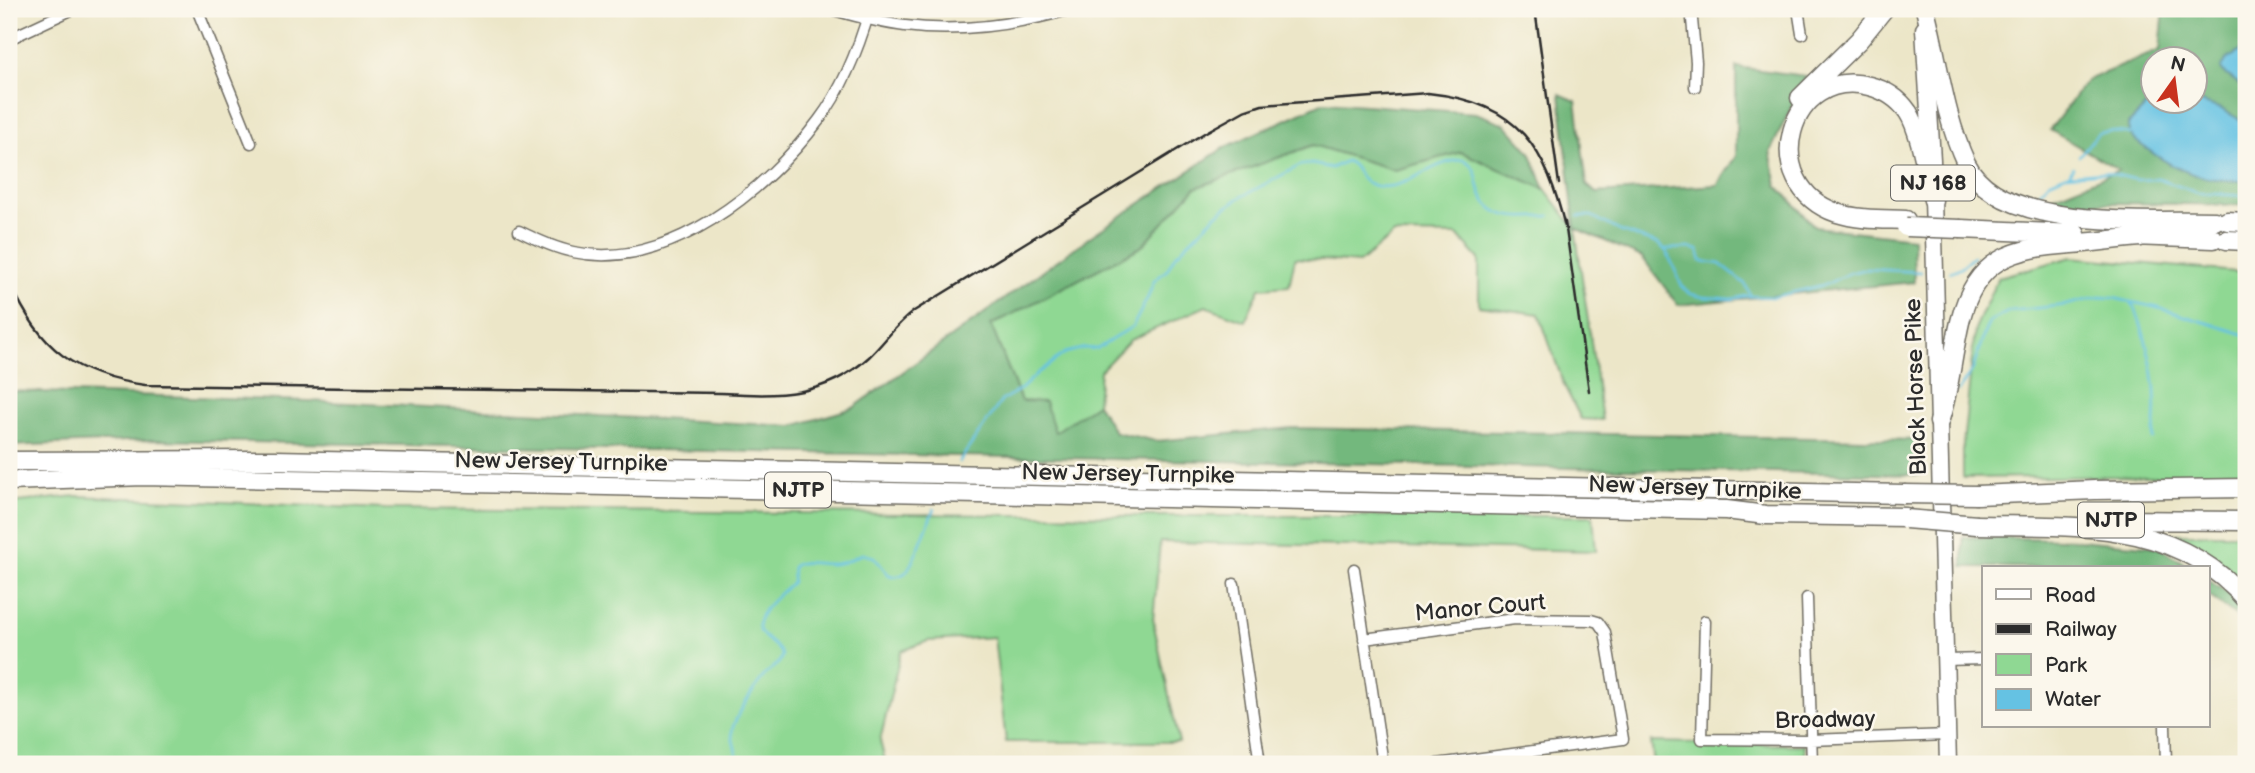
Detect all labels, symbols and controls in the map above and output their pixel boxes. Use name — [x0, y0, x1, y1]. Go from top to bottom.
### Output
north arrow — [2140, 46, 2210, 116]
text: N — [2168, 52, 2187, 78]
road number: NJ 168 — [1891, 166, 1975, 200]
street label: Black Horse Pike — [1899, 298, 1933, 476]
street label: New Jersey Turnpike — [454, 446, 668, 478]
street label: New Jersey Turnpike — [1021, 458, 1235, 490]
street label: New Jersey Turnpike — [1588, 470, 1802, 506]
road number: NJTP — [765, 472, 831, 508]
road number: NJTP — [2078, 503, 2144, 538]
legend — [1982, 566, 2210, 728]
text: Road — [2045, 583, 2096, 608]
street label: Manor Court — [1414, 588, 1547, 628]
text: Railway — [2045, 617, 2117, 642]
text: Park — [2045, 653, 2088, 678]
text: Water — [2045, 687, 2101, 712]
street label: Broadway — [1774, 705, 1876, 735]

